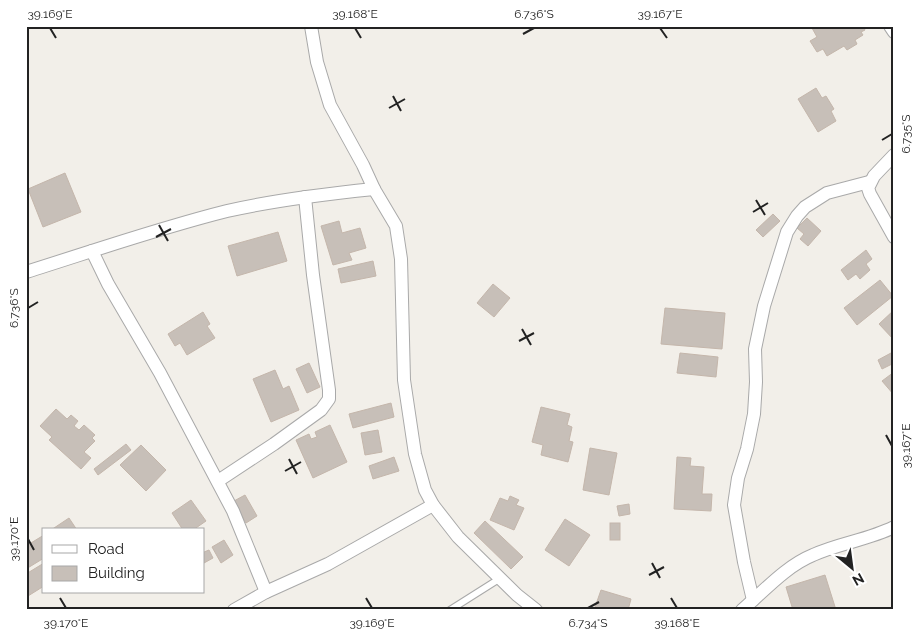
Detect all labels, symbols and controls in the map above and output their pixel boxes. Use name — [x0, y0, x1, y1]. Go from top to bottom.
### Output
text: 39.169°E — [27, 7, 73, 21]
text: 39.168°E — [332, 7, 378, 21]
text: 6.736°S — [514, 7, 554, 21]
text: 39.167°E — [637, 7, 683, 21]
text: 6.735°S — [899, 114, 913, 154]
text: 6.736°S — [7, 288, 21, 328]
text: 39.167°E — [899, 423, 913, 469]
text: 39.170°E — [7, 517, 21, 561]
legend — [42, 528, 205, 594]
text: Road — [88, 540, 124, 558]
north arrow — [828, 544, 878, 594]
text: Building — [88, 564, 145, 582]
text: N — [850, 570, 867, 589]
text: 39.170°E — [44, 616, 88, 630]
text: 39.169°E — [349, 616, 395, 630]
text: 6.734°S — [569, 616, 607, 630]
text: 39.168°E — [654, 616, 700, 630]

